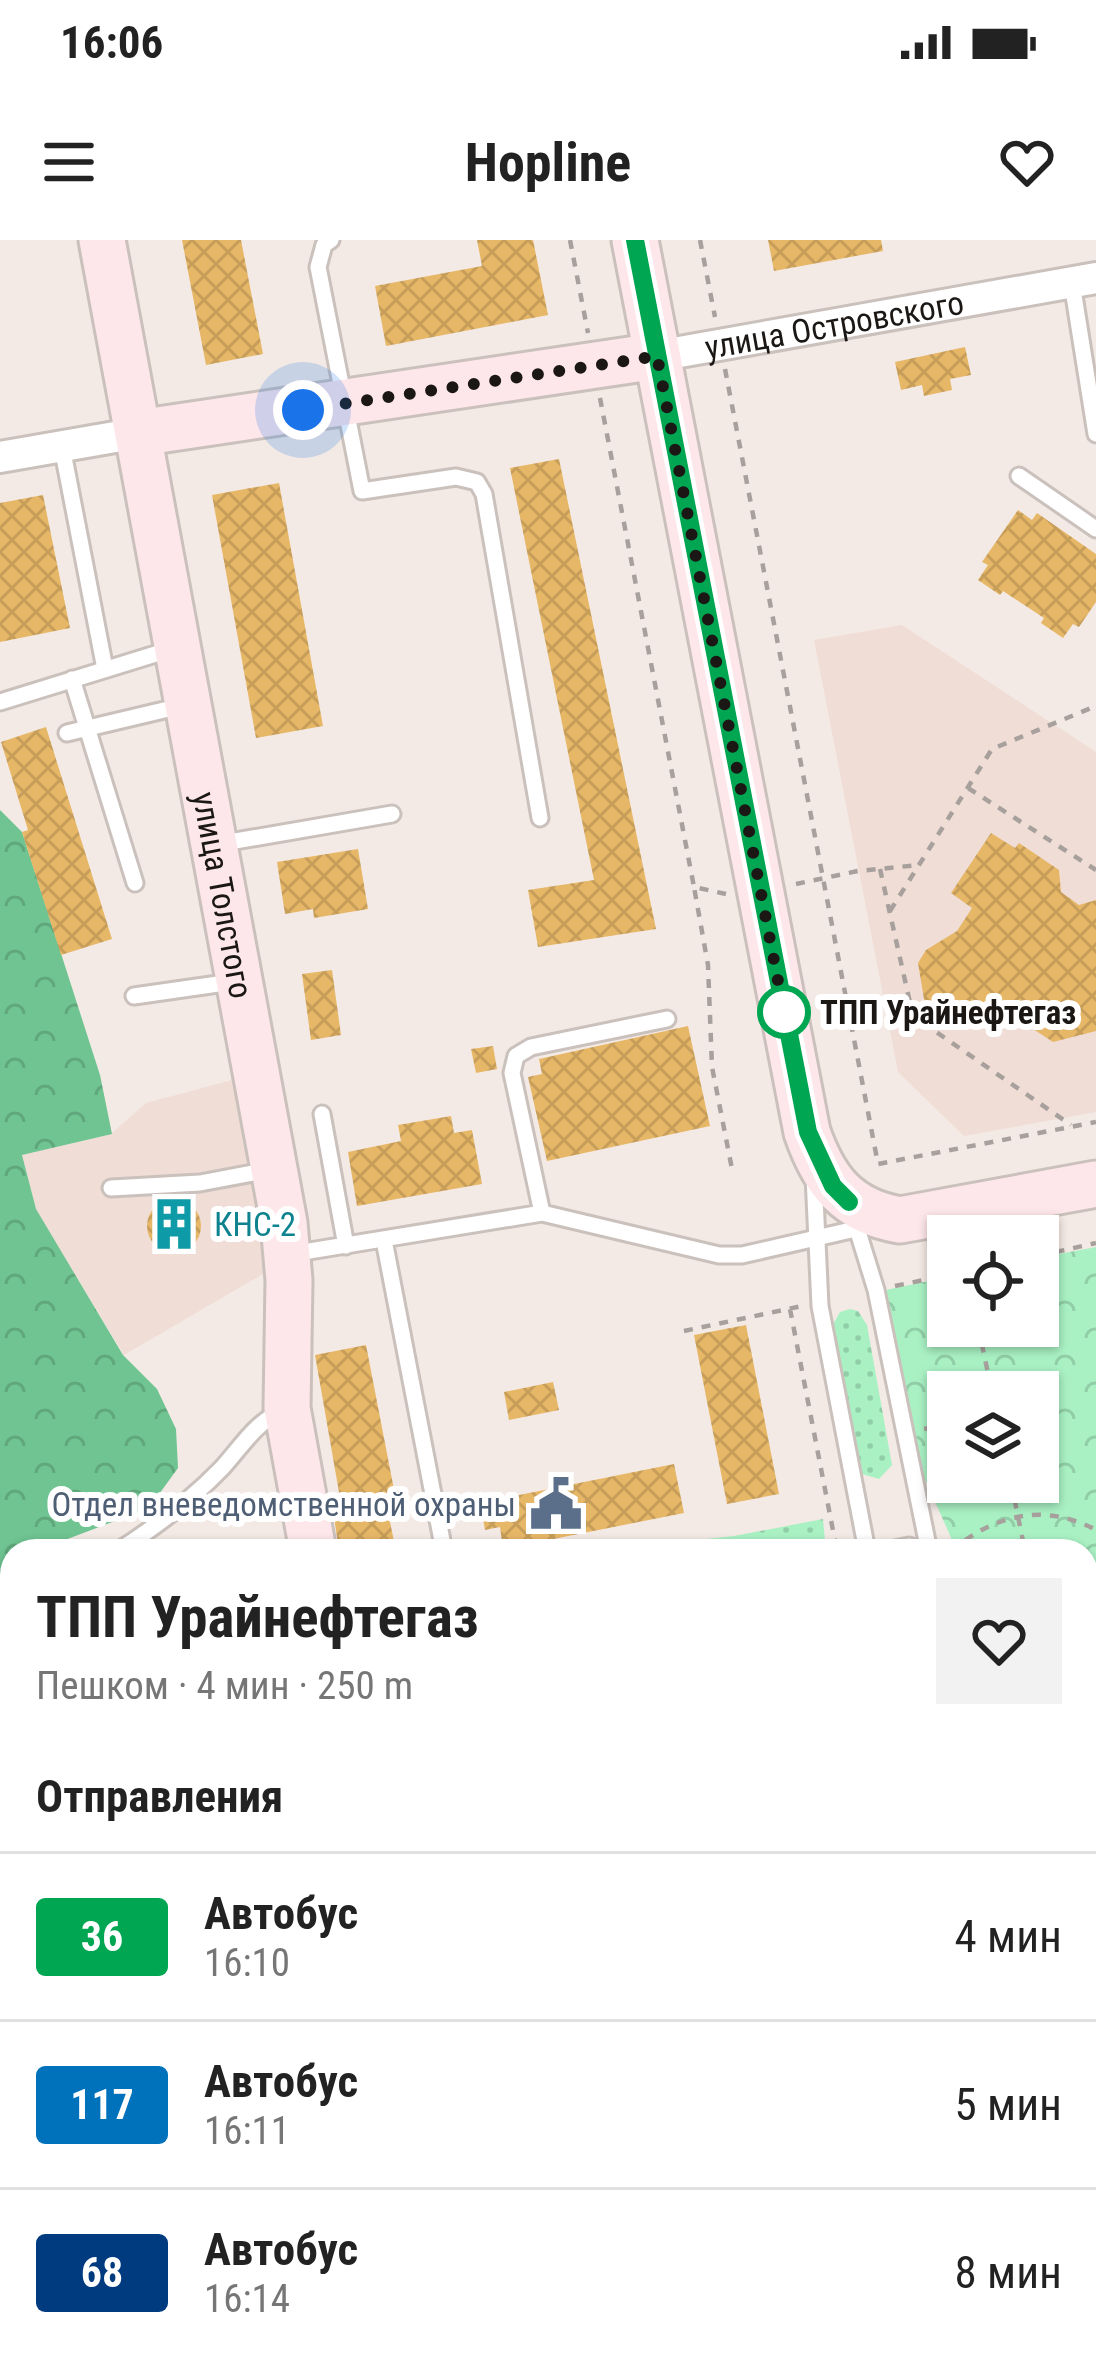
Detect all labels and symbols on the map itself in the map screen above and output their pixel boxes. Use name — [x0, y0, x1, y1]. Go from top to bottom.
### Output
street label: улица Островского — [702, 282, 967, 367]
your location — [273, 380, 333, 440]
street label: улица Толстого — [185, 788, 261, 1001]
marker: ТПП Урайнефтегаз — [759, 987, 809, 1037]
place label: ТПП Урайнефтегаз — [820, 993, 1076, 1032]
building icon: КНС-2 — [145, 1195, 203, 1253]
place label: КНС-2 — [214, 1205, 296, 1244]
public building icon: Отдел вневедомственной охраны — [527, 1475, 585, 1533]
place label: Отдел вневедомственной охраны — [52, 1485, 516, 1524]

